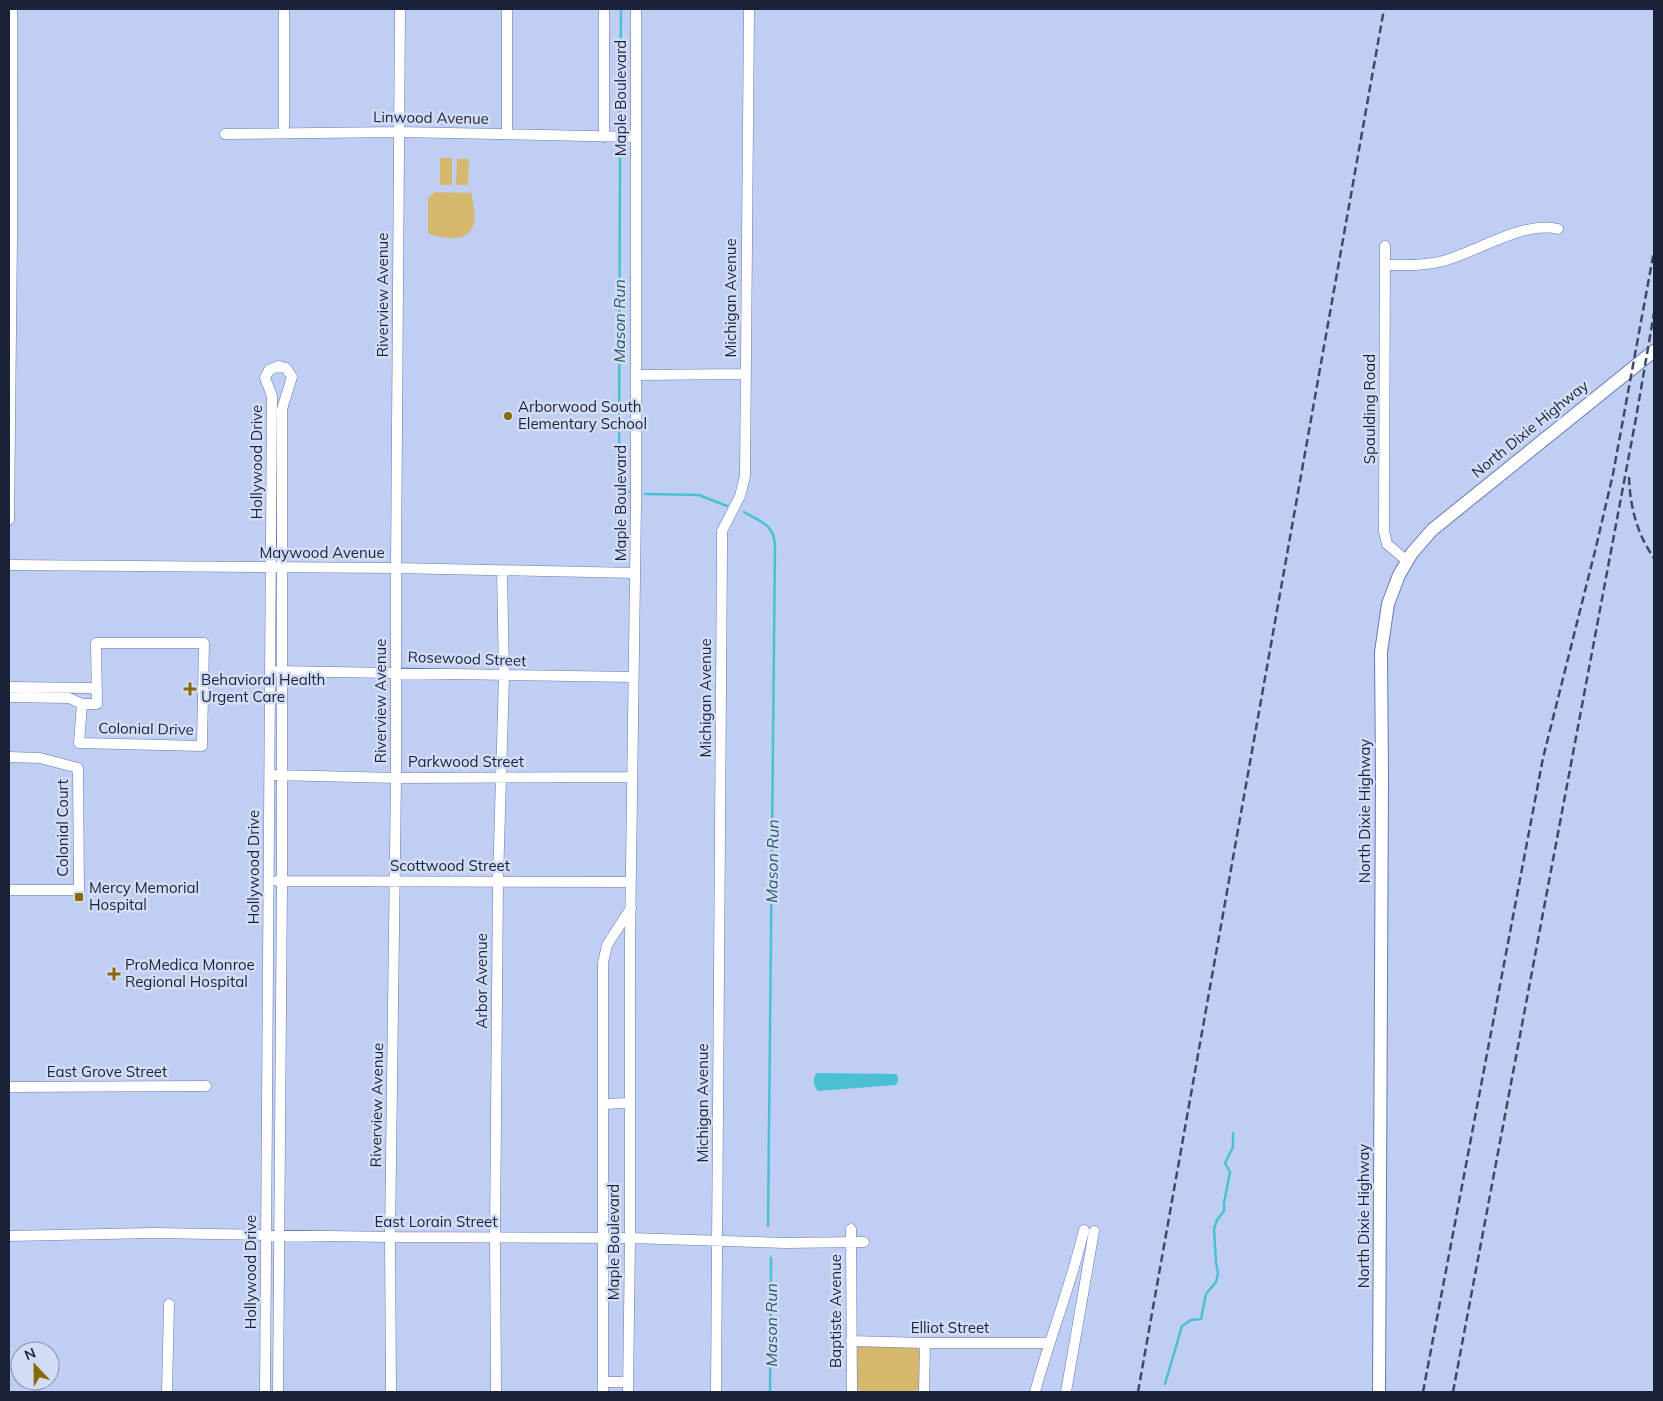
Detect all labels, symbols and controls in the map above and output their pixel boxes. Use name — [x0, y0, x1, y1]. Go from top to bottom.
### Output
street label: Maple Boulevard — [611, 40, 630, 156]
street label: Linwood Avenue — [373, 107, 489, 128]
street label: Riverview Avenue — [373, 233, 392, 357]
street label: Michigan Avenue — [721, 238, 740, 358]
water label: Mason Run — [609, 279, 629, 363]
street label: Spaulding Road — [1360, 354, 1379, 464]
street label: North Dixie Highway — [1468, 376, 1592, 481]
place label: Arborwood South Elementary School — [518, 397, 647, 433]
street label: Hollywood Drive — [247, 405, 266, 519]
marker: Arborwood South Elementary School — [502, 410, 514, 422]
street label: Maple Boulevard — [611, 445, 630, 561]
street label: Maywood Avenue — [259, 543, 385, 562]
street label: Michigan Avenue — [696, 638, 715, 758]
street label: Riverview Avenue — [371, 639, 390, 763]
street label: Rosewood Street — [407, 647, 527, 670]
place label: Behavioral Health Urgent Care — [201, 670, 325, 706]
marker: Behavioral Health Urgent Care — [183, 682, 197, 696]
street label: Colonial Drive — [98, 718, 194, 739]
street label: North Dixie Highway — [1355, 739, 1374, 883]
street label: Parkwood Street — [408, 752, 524, 771]
street label: Colonial Court — [53, 779, 72, 877]
street label: Hollywood Drive — [244, 810, 263, 924]
water label: Mason Run — [761, 819, 783, 903]
street label: Scottwood Street — [390, 856, 510, 875]
place label: Mercy Memorial Hospital — [89, 878, 199, 914]
marker: Mercy Memorial Hospital — [73, 891, 85, 903]
street label: Arbor Avenue — [472, 933, 491, 1029]
place label: ProMedica Monroe Regional Hospital — [125, 955, 255, 991]
marker: ProMedica Monroe Regional Hospital — [107, 967, 121, 981]
street label: Riverview Avenue — [366, 1042, 387, 1167]
street label: Michigan Avenue — [693, 1043, 712, 1163]
street label: East Grove Street — [47, 1062, 167, 1081]
street label: North Dixie Highway — [1354, 1144, 1373, 1288]
street label: Maple Boulevard — [604, 1184, 623, 1300]
street label: East Lorain Street — [374, 1212, 498, 1231]
street label: Hollywood Drive — [241, 1215, 260, 1329]
street label: Baptiste Avenue — [826, 1254, 845, 1368]
water label: Mason Run — [761, 1283, 781, 1367]
street label: Elliot Street — [911, 1318, 989, 1337]
north arrow — [10, 1341, 60, 1391]
text: N — [22, 1344, 38, 1364]

